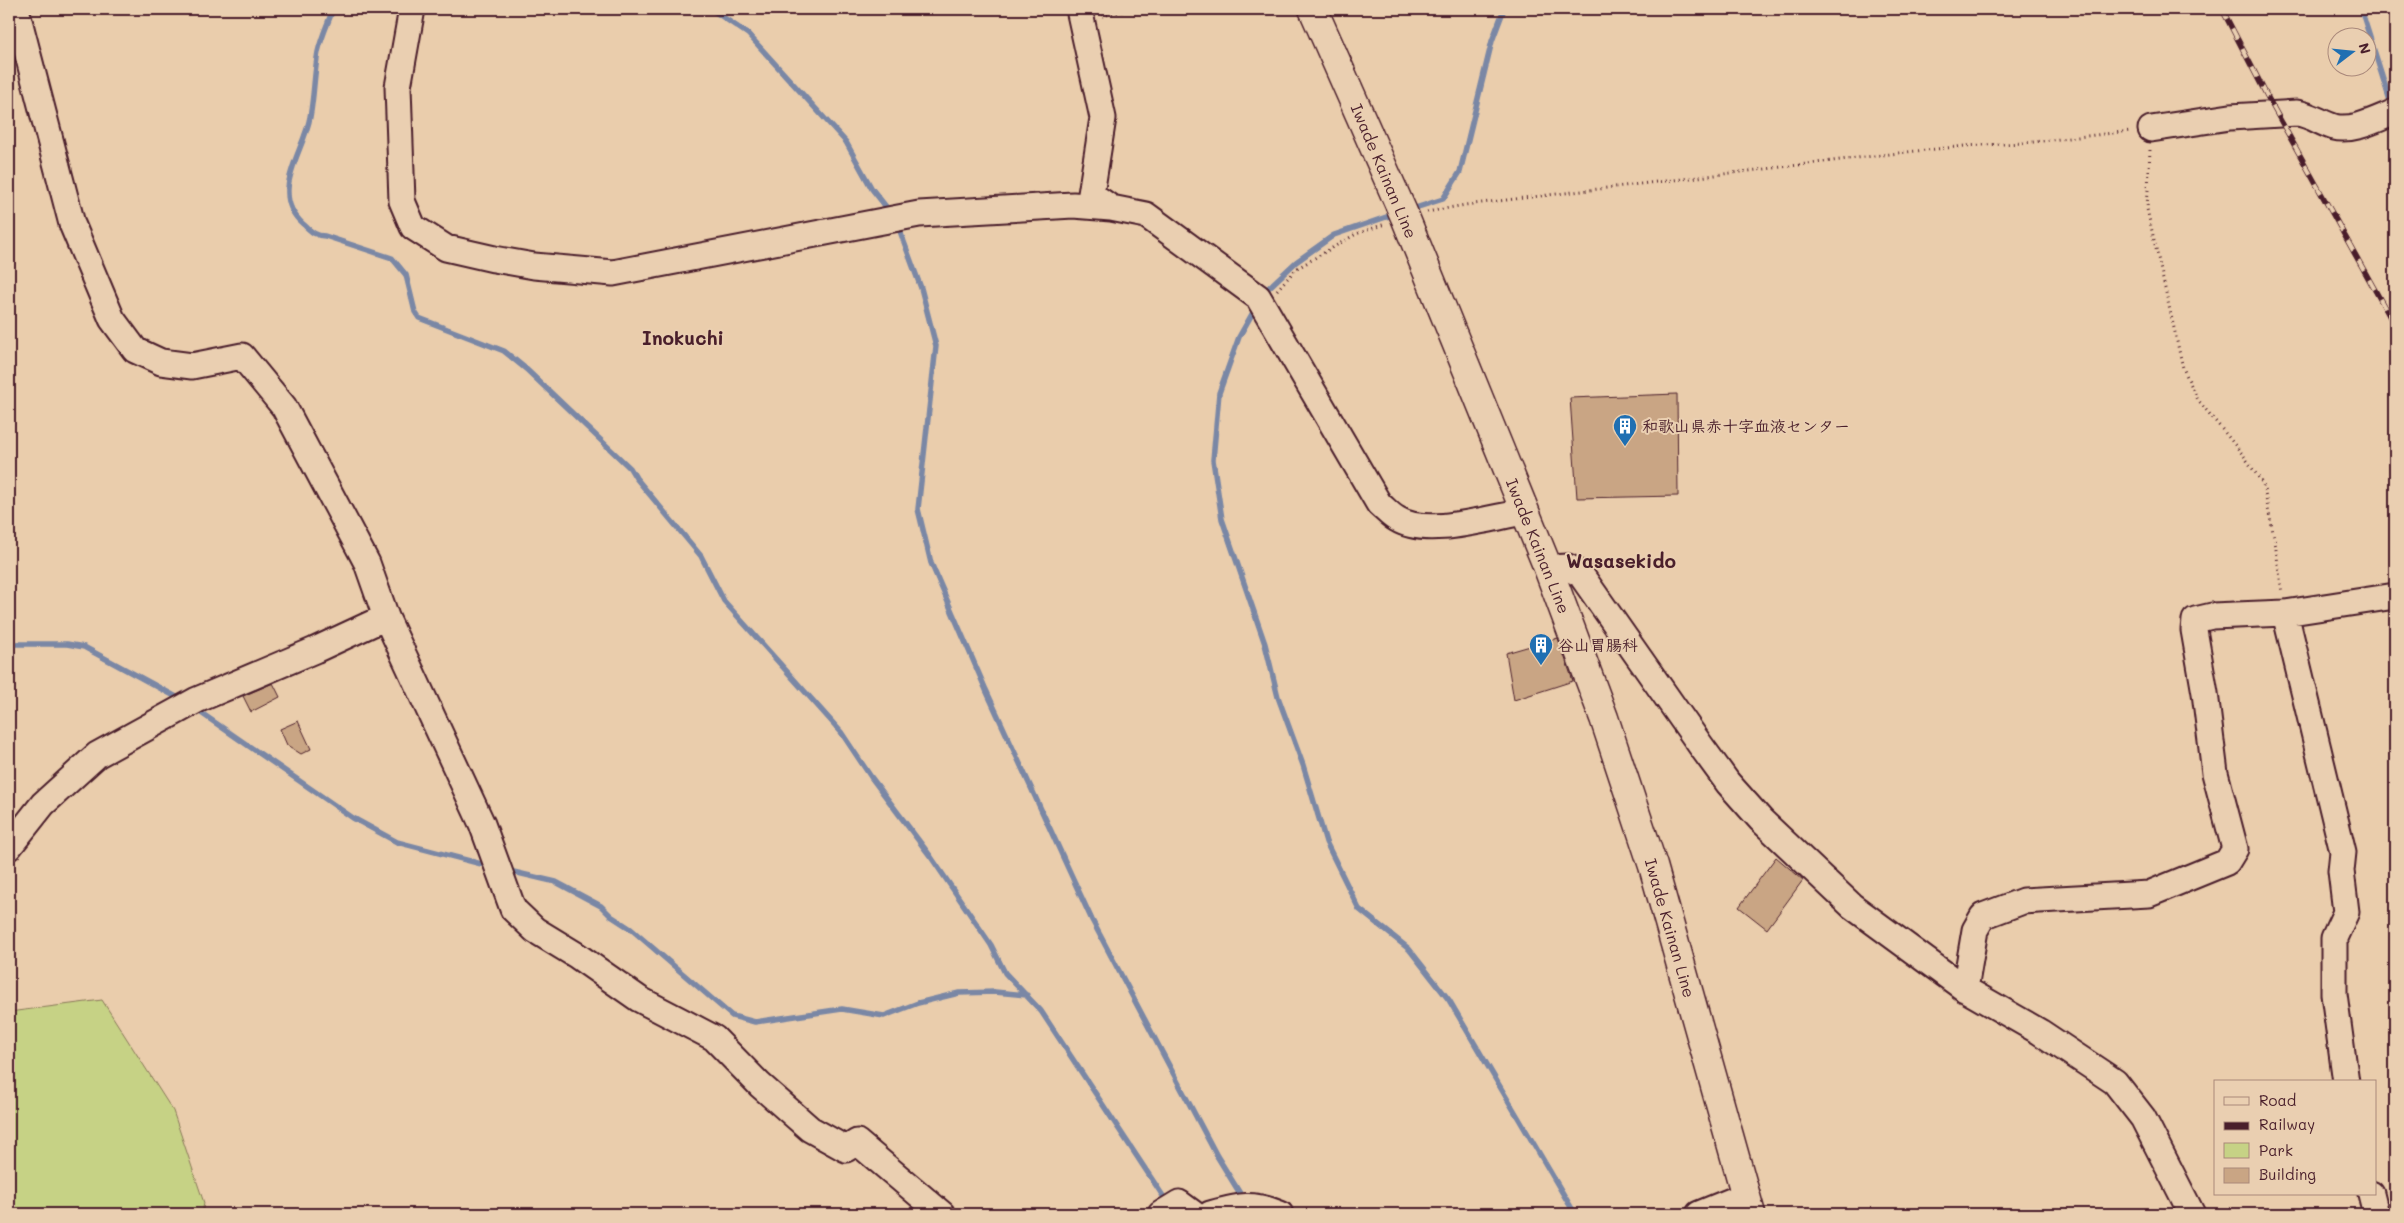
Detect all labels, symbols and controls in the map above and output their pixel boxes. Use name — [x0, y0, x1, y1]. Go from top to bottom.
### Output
north arrow — [2326, 28, 2376, 78]
text: N — [2354, 41, 2376, 56]
street label: Iwade Kainan Line — [1347, 100, 1422, 241]
district label: Inokuchi — [642, 325, 724, 350]
building icon: 和歌山県赤十字血液センター — [1612, 413, 1638, 447]
place label: 和歌山県赤十字血液センター — [1642, 415, 1850, 436]
street label: Iwade Kainan Line — [1502, 475, 1575, 617]
district label: Wasasekido — [1566, 548, 1676, 573]
building icon: 谷山胃腸科 — [1528, 632, 1554, 666]
place label: 谷山胃腸科 — [1558, 634, 1638, 655]
street label: Iwade Kainan Line — [1641, 856, 1700, 1000]
legend — [2214, 1080, 2376, 1196]
text: Road — [2259, 1090, 2296, 1110]
text: Railway — [2259, 1114, 2315, 1134]
text: Park — [2259, 1140, 2293, 1160]
text: Building — [2259, 1164, 2316, 1184]

